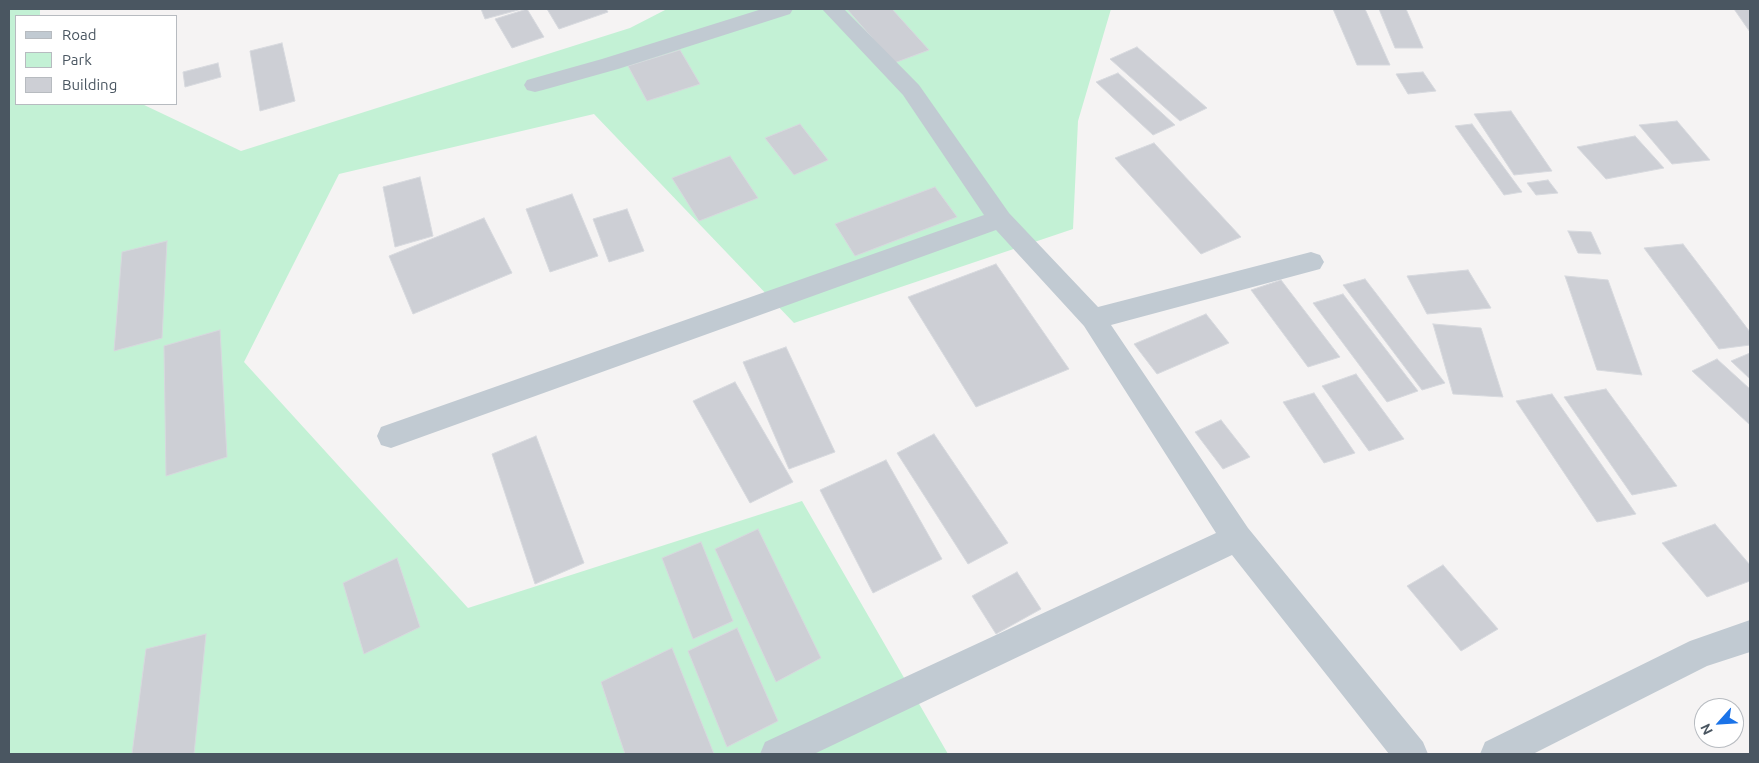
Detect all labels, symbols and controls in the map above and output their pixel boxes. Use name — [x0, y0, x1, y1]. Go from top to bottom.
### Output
legend — [15, 15, 178, 105]
text: Road — [62, 26, 97, 43]
text: Park — [62, 51, 92, 68]
text: Building — [62, 76, 117, 93]
north arrow — [1694, 698, 1744, 748]
text: N — [1697, 721, 1716, 737]

